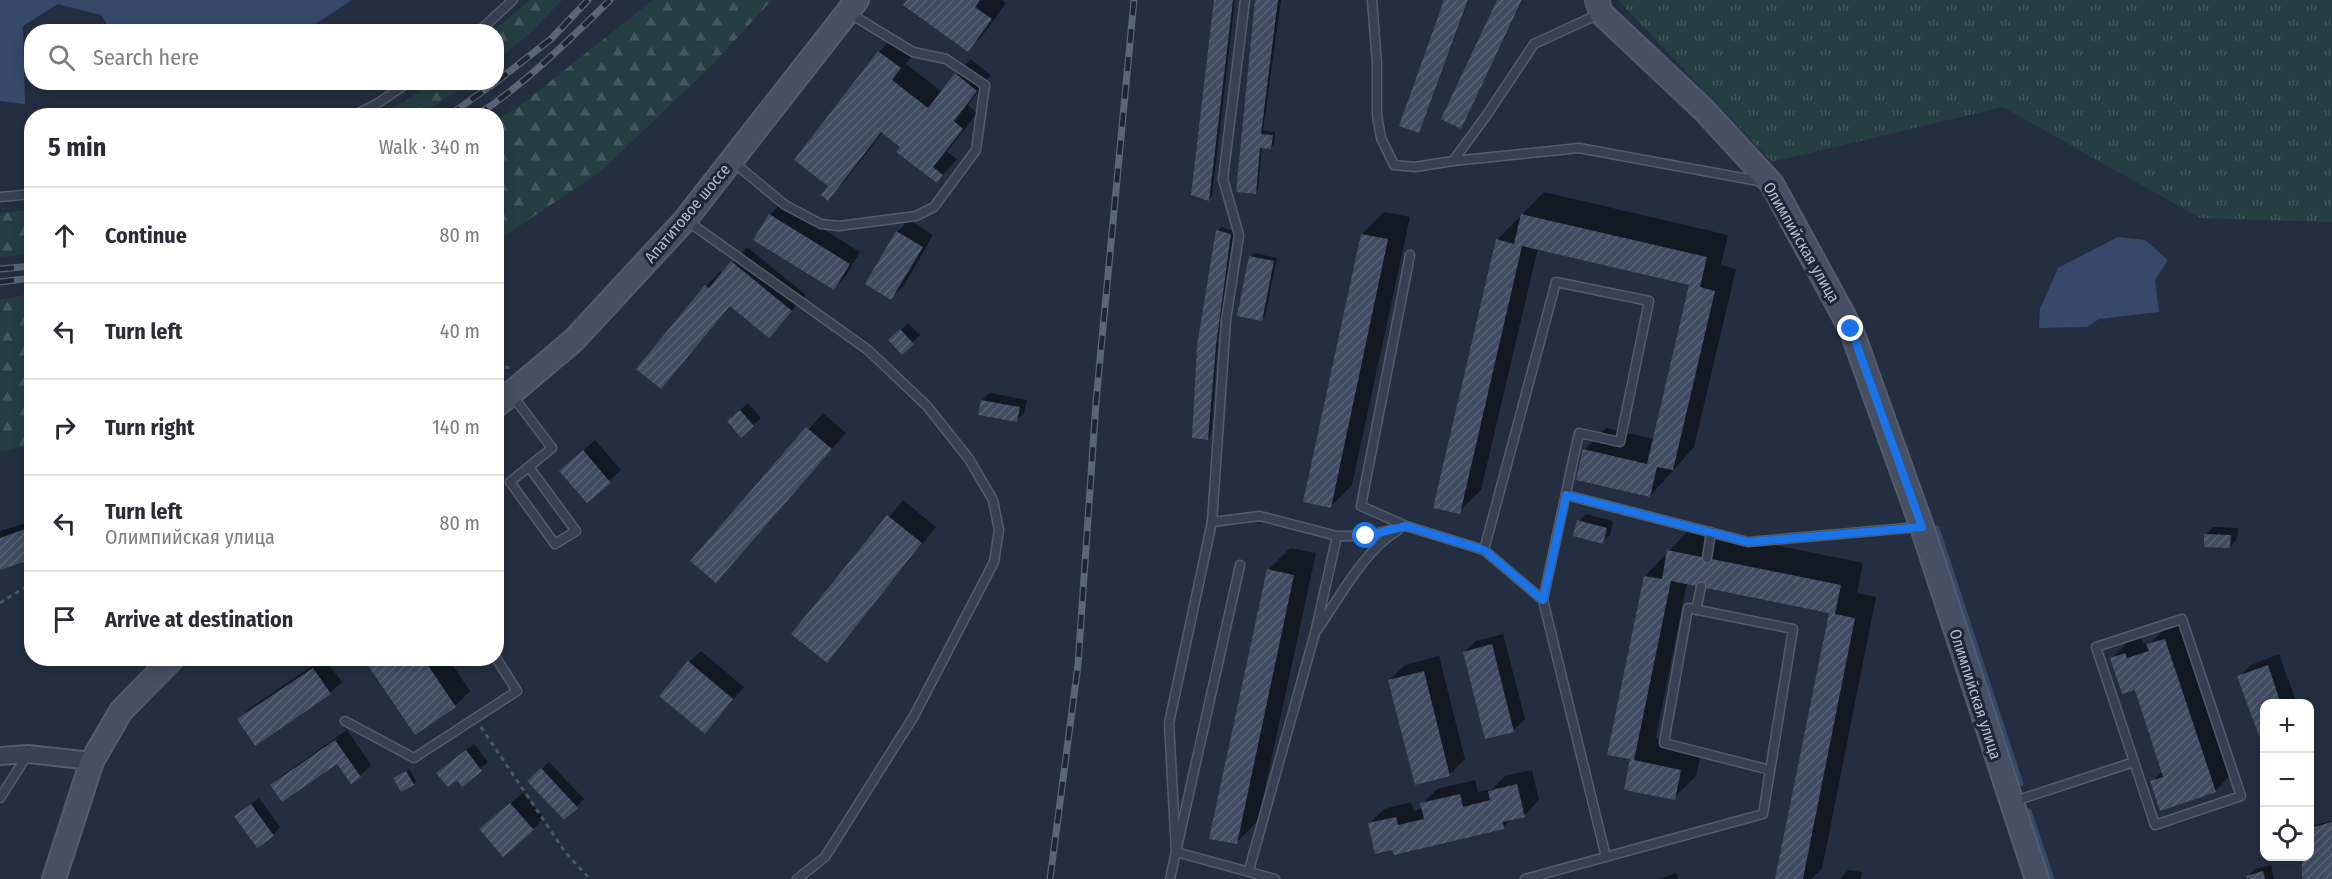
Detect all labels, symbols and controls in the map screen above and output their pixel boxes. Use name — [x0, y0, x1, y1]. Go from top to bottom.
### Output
search box — [24, 24, 504, 90]
icon: search — [45, 41, 78, 74]
text: Search here — [93, 44, 199, 71]
text: 5 min — [48, 132, 106, 163]
text: Walk · 340 m — [379, 135, 480, 159]
street label: Апатитовое шоссе — [641, 160, 734, 267]
street label: Олимпийская улица — [1759, 179, 1844, 306]
icon: ahead — [48, 219, 81, 252]
text: Continue — [105, 222, 187, 249]
text: 80 m — [440, 223, 480, 247]
icon: left — [48, 315, 81, 348]
route end — [1837, 315, 1863, 341]
text: Turn left — [105, 318, 183, 345]
text: 40 m — [440, 319, 480, 343]
icon: right — [48, 411, 81, 444]
text: Turn right — [105, 414, 194, 441]
text: 140 m — [432, 415, 480, 439]
text: Turn left — [105, 498, 183, 525]
icon: left — [48, 507, 81, 540]
text: 80 m — [440, 511, 480, 535]
route start — [1352, 522, 1378, 548]
text: Олимпийская улица — [105, 525, 275, 549]
icon: arrive — [48, 603, 81, 636]
text: Arrive at destination — [105, 606, 293, 633]
street label: Олимпийская улица — [1946, 627, 2006, 762]
map controls — [2260, 699, 2314, 861]
button: + — [2260, 699, 2314, 753]
button: − — [2260, 753, 2314, 807]
button: locate — [2260, 807, 2314, 861]

